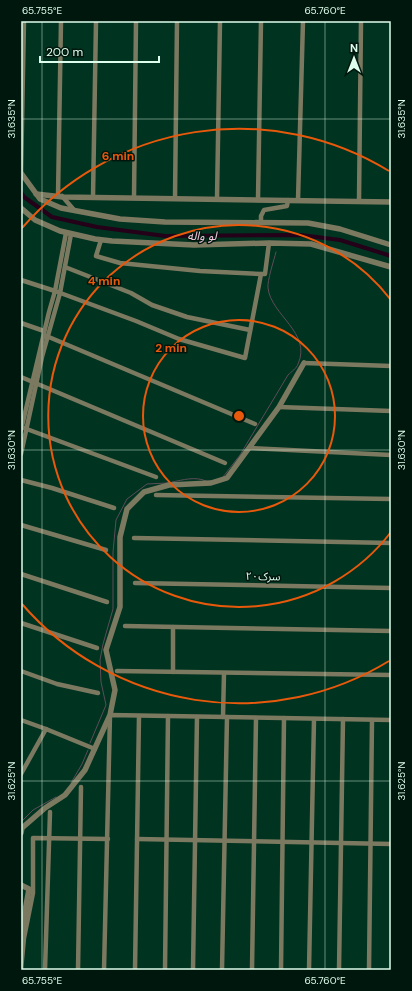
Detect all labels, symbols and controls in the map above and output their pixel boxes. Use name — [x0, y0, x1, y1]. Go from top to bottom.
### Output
text: 65.755°E — [22, 4, 62, 17]
text: 65.760°E — [304, 4, 346, 17]
scale bar — [40, 38, 159, 64]
north arrow — [334, 38, 374, 78]
text: N — [350, 41, 358, 55]
text: 200 m — [46, 44, 83, 60]
text: 31.635°N — [5, 99, 18, 139]
text: 31.635°N — [395, 99, 408, 139]
text: 6 min — [102, 148, 134, 164]
water label: لو واله — [187, 228, 219, 244]
text: 4 min — [88, 273, 120, 289]
text: 2 min — [155, 340, 187, 356]
centre of rings — [232, 409, 246, 423]
text: 31.630°N — [5, 430, 18, 470]
text: 31.630°N — [395, 430, 408, 470]
street label: سرک۲۰ — [245, 569, 281, 583]
text: 31.625°N — [5, 762, 18, 800]
text: 31.625°N — [395, 762, 408, 800]
text: 65.755°E — [22, 974, 62, 987]
text: 65.760°E — [304, 974, 346, 987]

